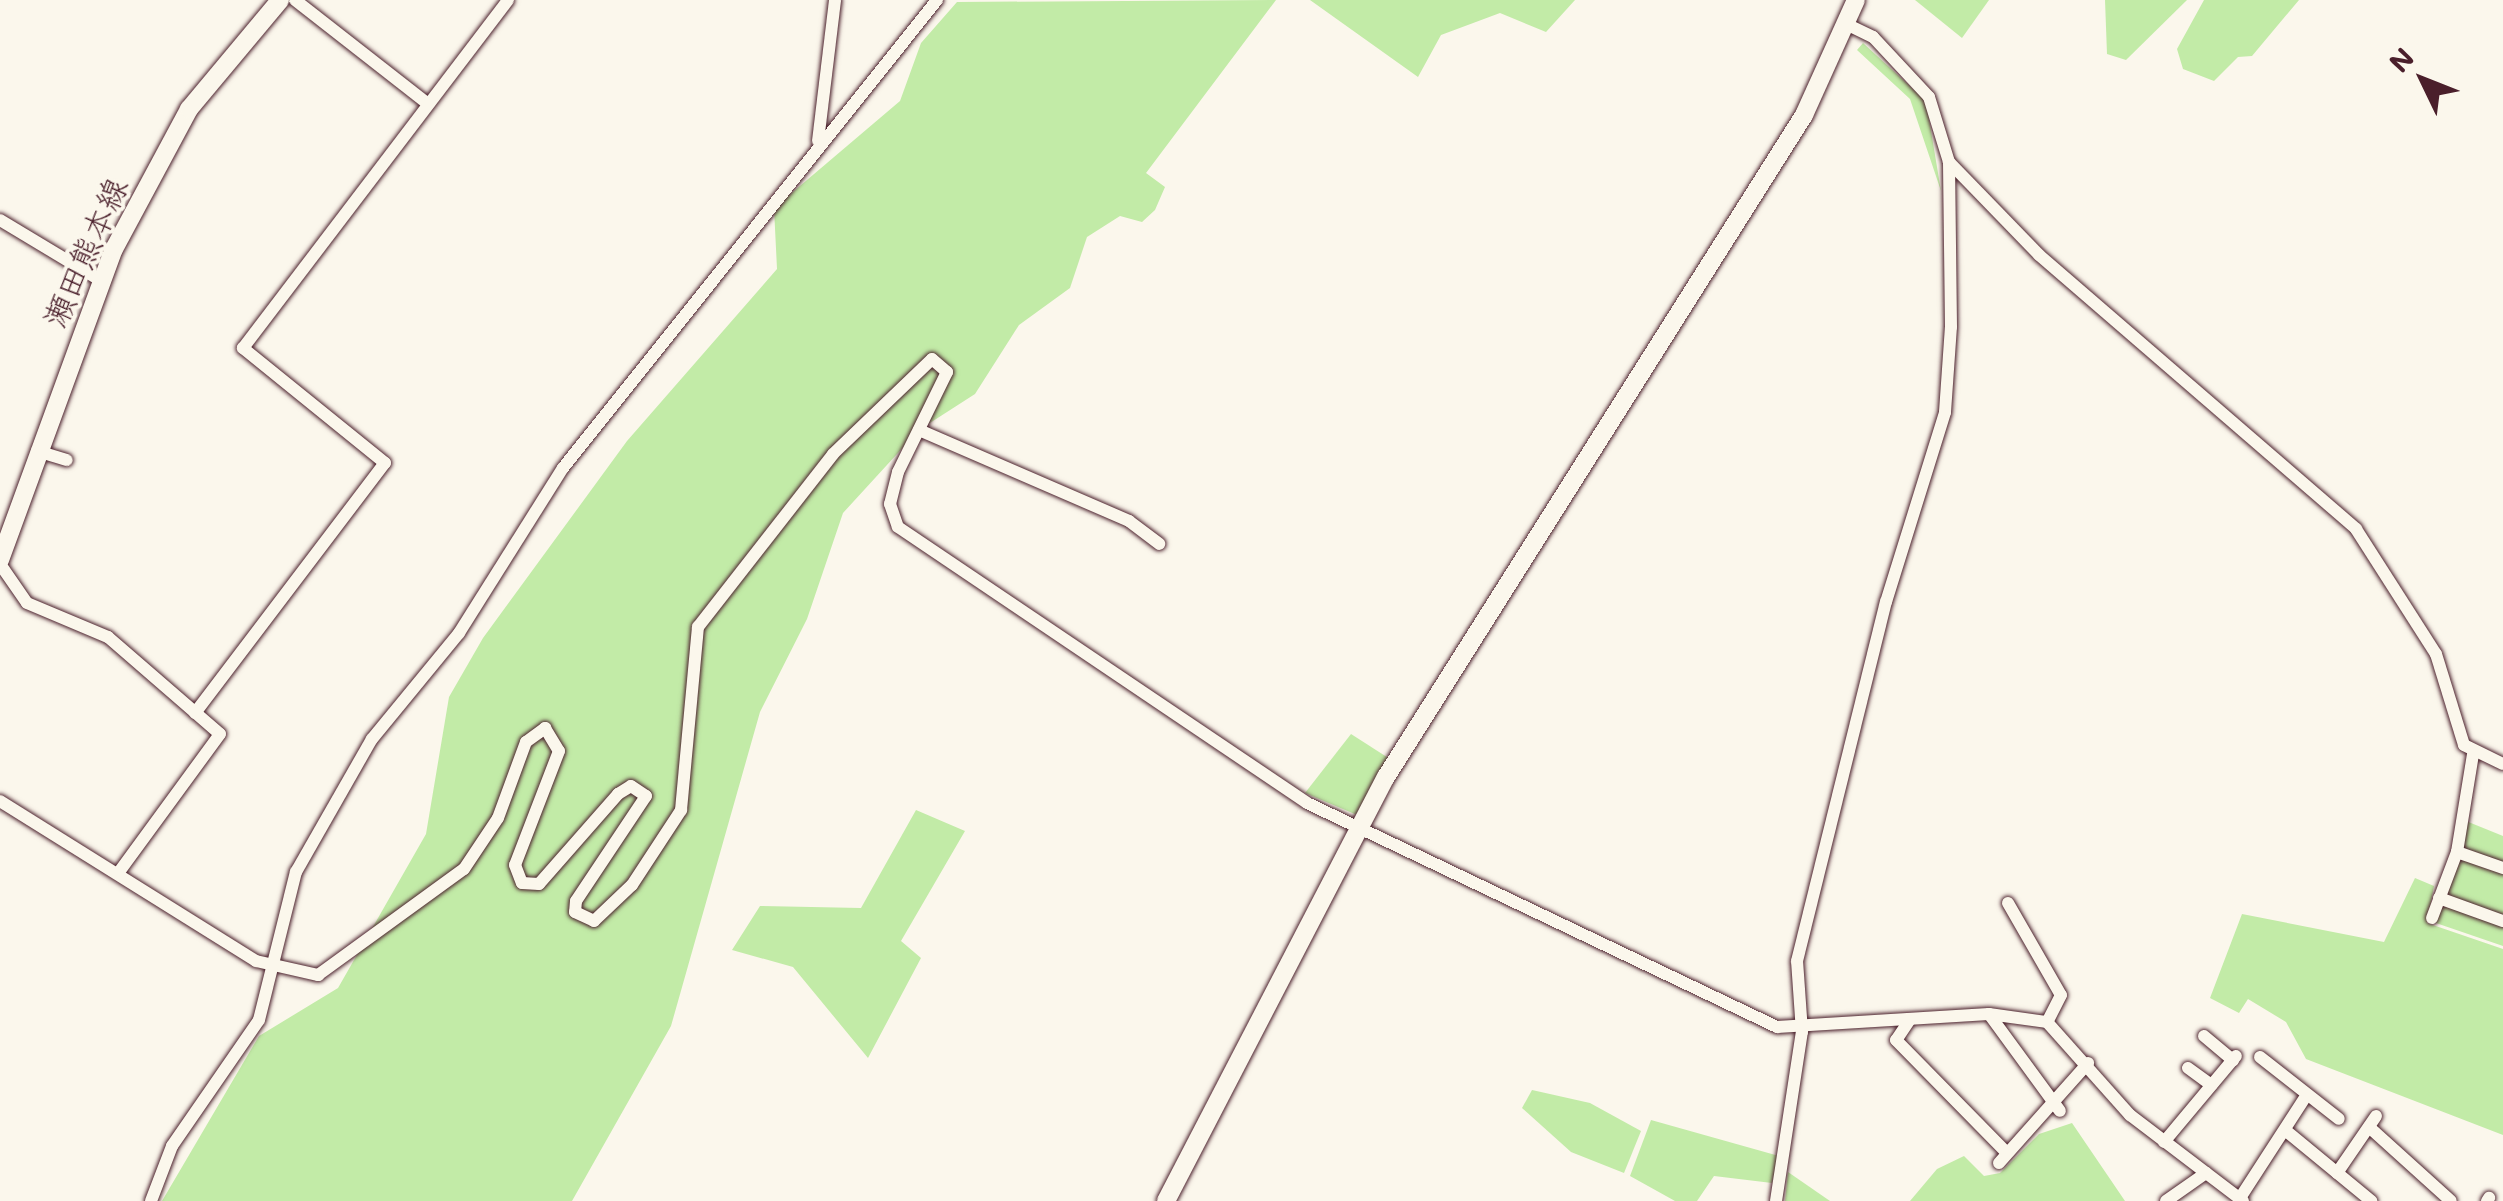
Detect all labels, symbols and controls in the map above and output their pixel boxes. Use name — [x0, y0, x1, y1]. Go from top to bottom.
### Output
north arrow — [2373, 30, 2473, 130]
text: N — [2381, 39, 2421, 80]
street label: 瀬田熊本線 — [34, 171, 134, 333]

